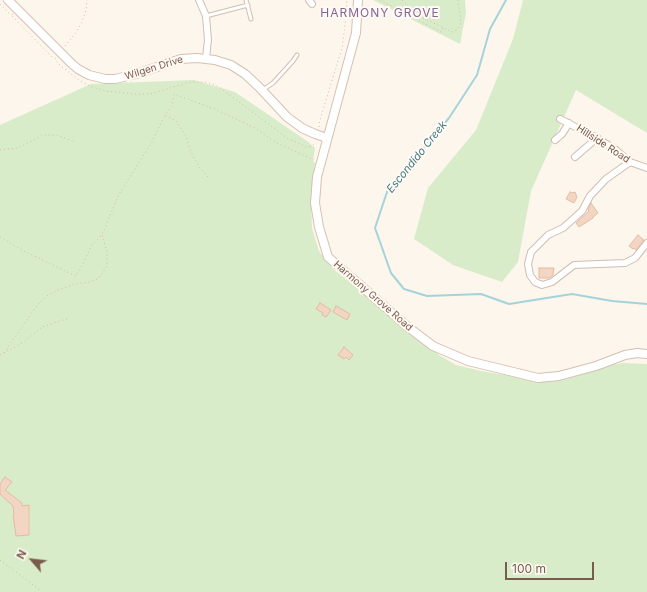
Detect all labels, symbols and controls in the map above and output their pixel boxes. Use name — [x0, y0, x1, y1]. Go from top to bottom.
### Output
district label: HARMONY GROVE — [320, 6, 440, 20]
street label: Wilgen Drive — [123, 53, 185, 83]
water label: Escondido Creek — [384, 119, 450, 195]
street label: Hillside Road — [574, 122, 632, 166]
street label: Harmony Grove Road — [331, 258, 415, 334]
north arrow — [12, 540, 52, 580]
text: N — [13, 547, 30, 561]
scale bar — [507, 554, 596, 580]
text: 100 m — [512, 561, 546, 576]

